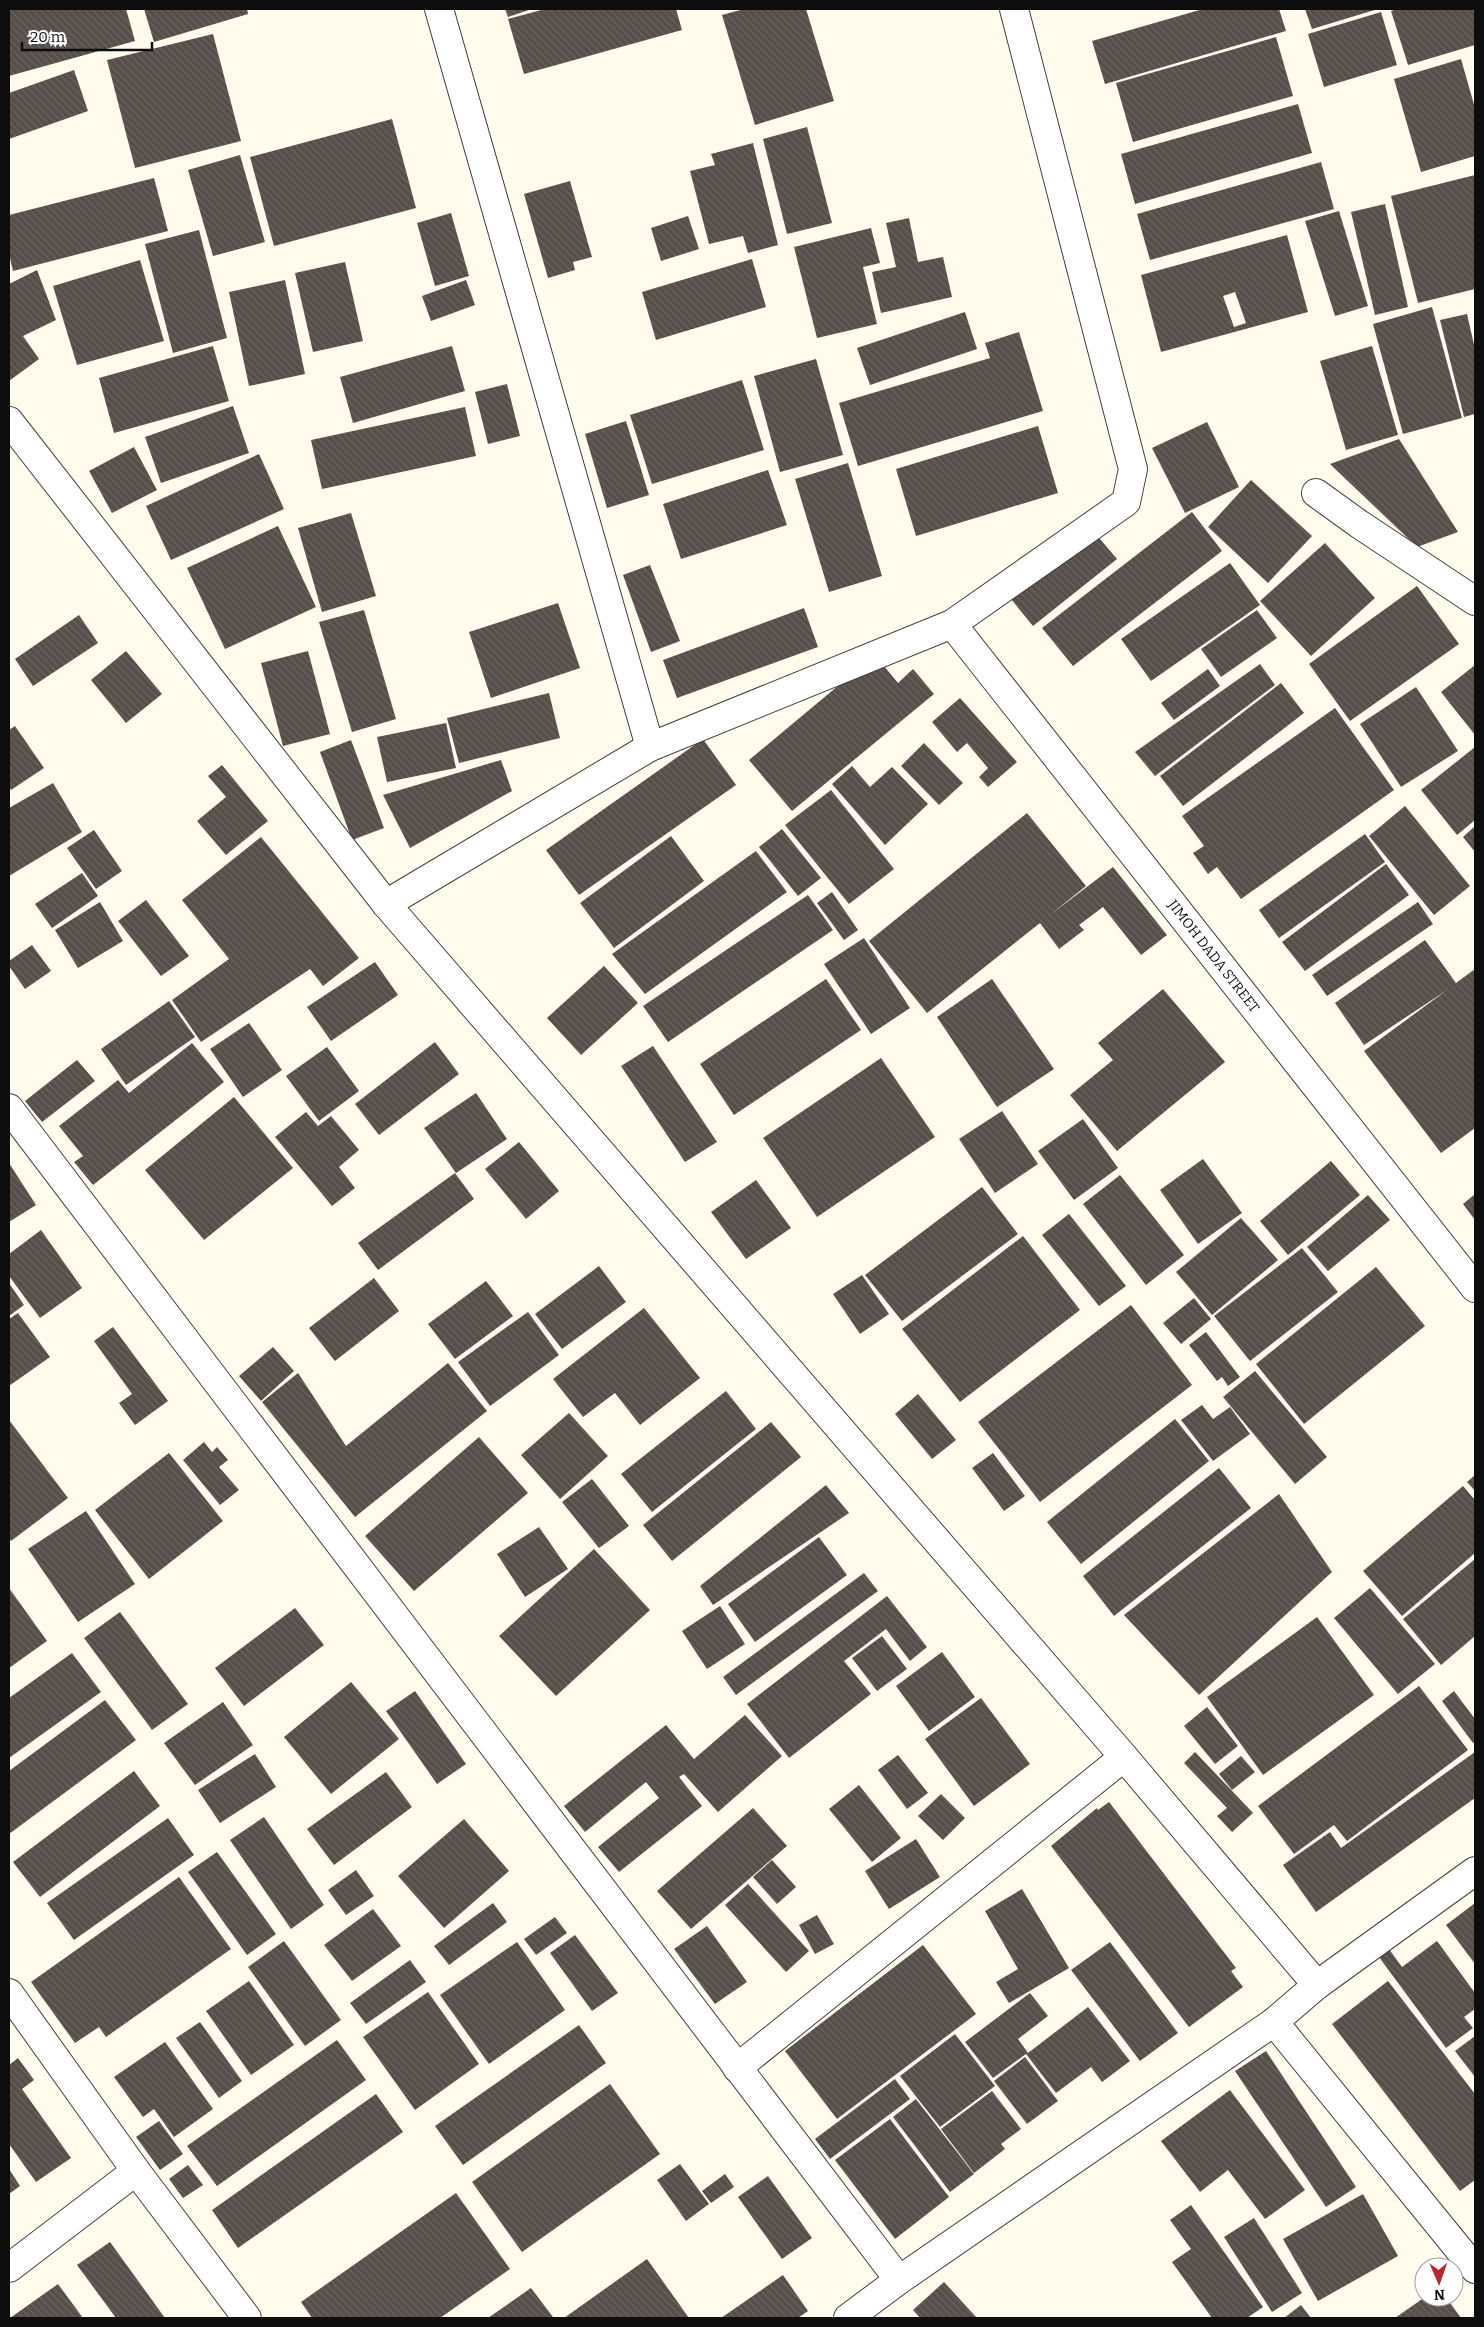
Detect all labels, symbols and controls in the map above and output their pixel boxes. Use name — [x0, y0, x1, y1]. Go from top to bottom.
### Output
scale bar — [22, 20, 152, 52]
text: 20 m — [30, 28, 66, 46]
street label: JIMOH DADA STREET — [1164, 896, 1263, 1016]
north arrow — [1414, 2257, 1464, 2307]
text: N — [1434, 2286, 1445, 2303]

